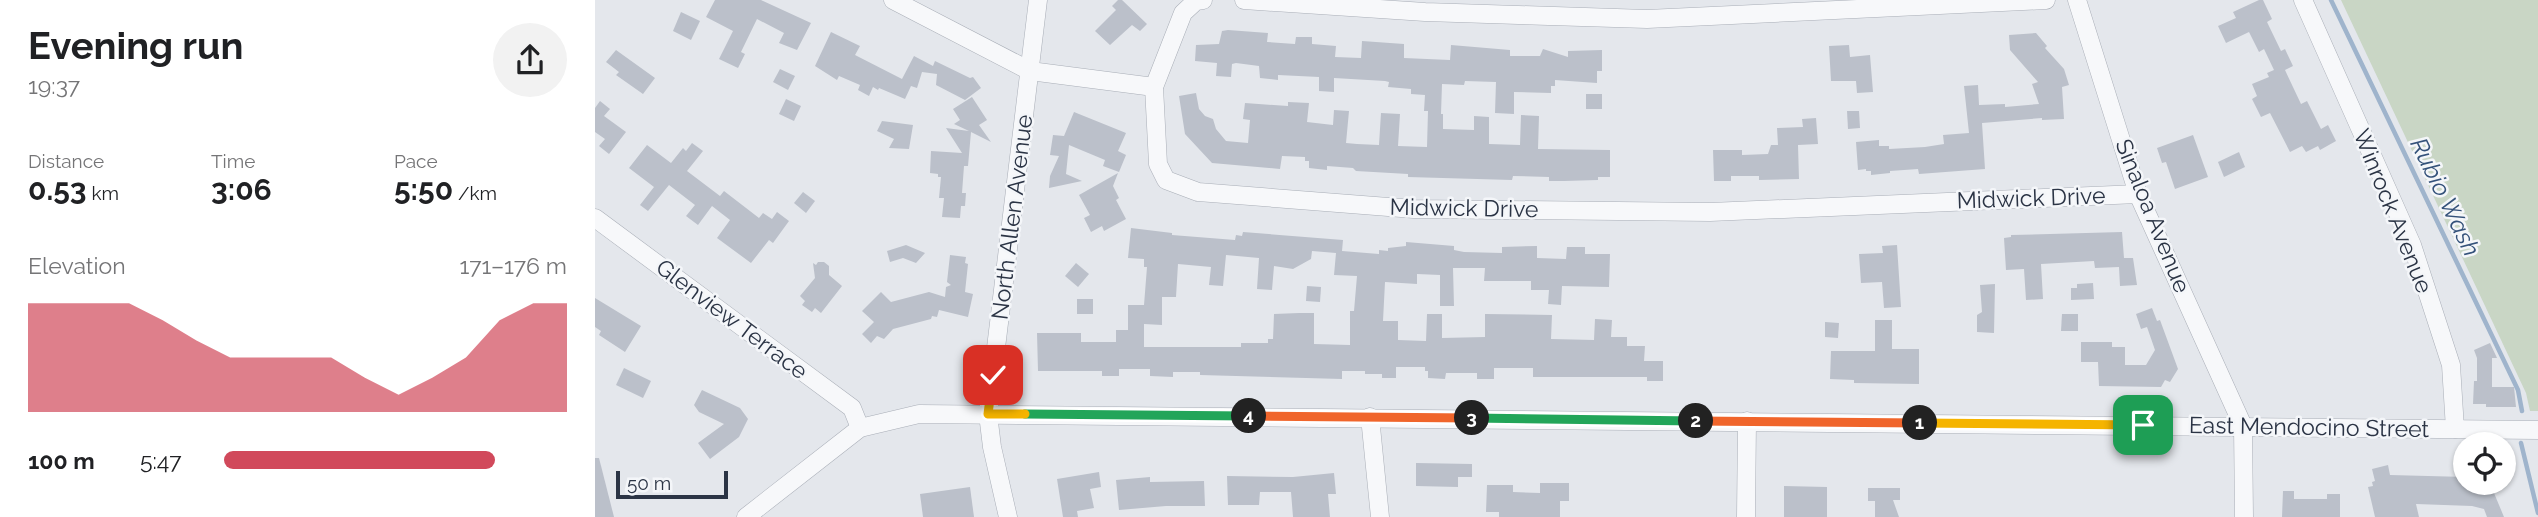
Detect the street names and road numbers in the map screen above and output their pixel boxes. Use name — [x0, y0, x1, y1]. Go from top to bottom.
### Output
street label: North Allen Avenue — [986, 113, 1037, 321]
street label: Winrock Avenue — [2348, 125, 2439, 297]
street label: Sinaloa Avenue — [2110, 135, 2197, 297]
street label: Midwick Drive — [1956, 181, 2106, 214]
street label: Midwick Drive — [1389, 193, 1539, 222]
street label: Glenview Terrace — [651, 253, 813, 384]
street label: East Mendocino Street — [2189, 411, 2430, 442]

